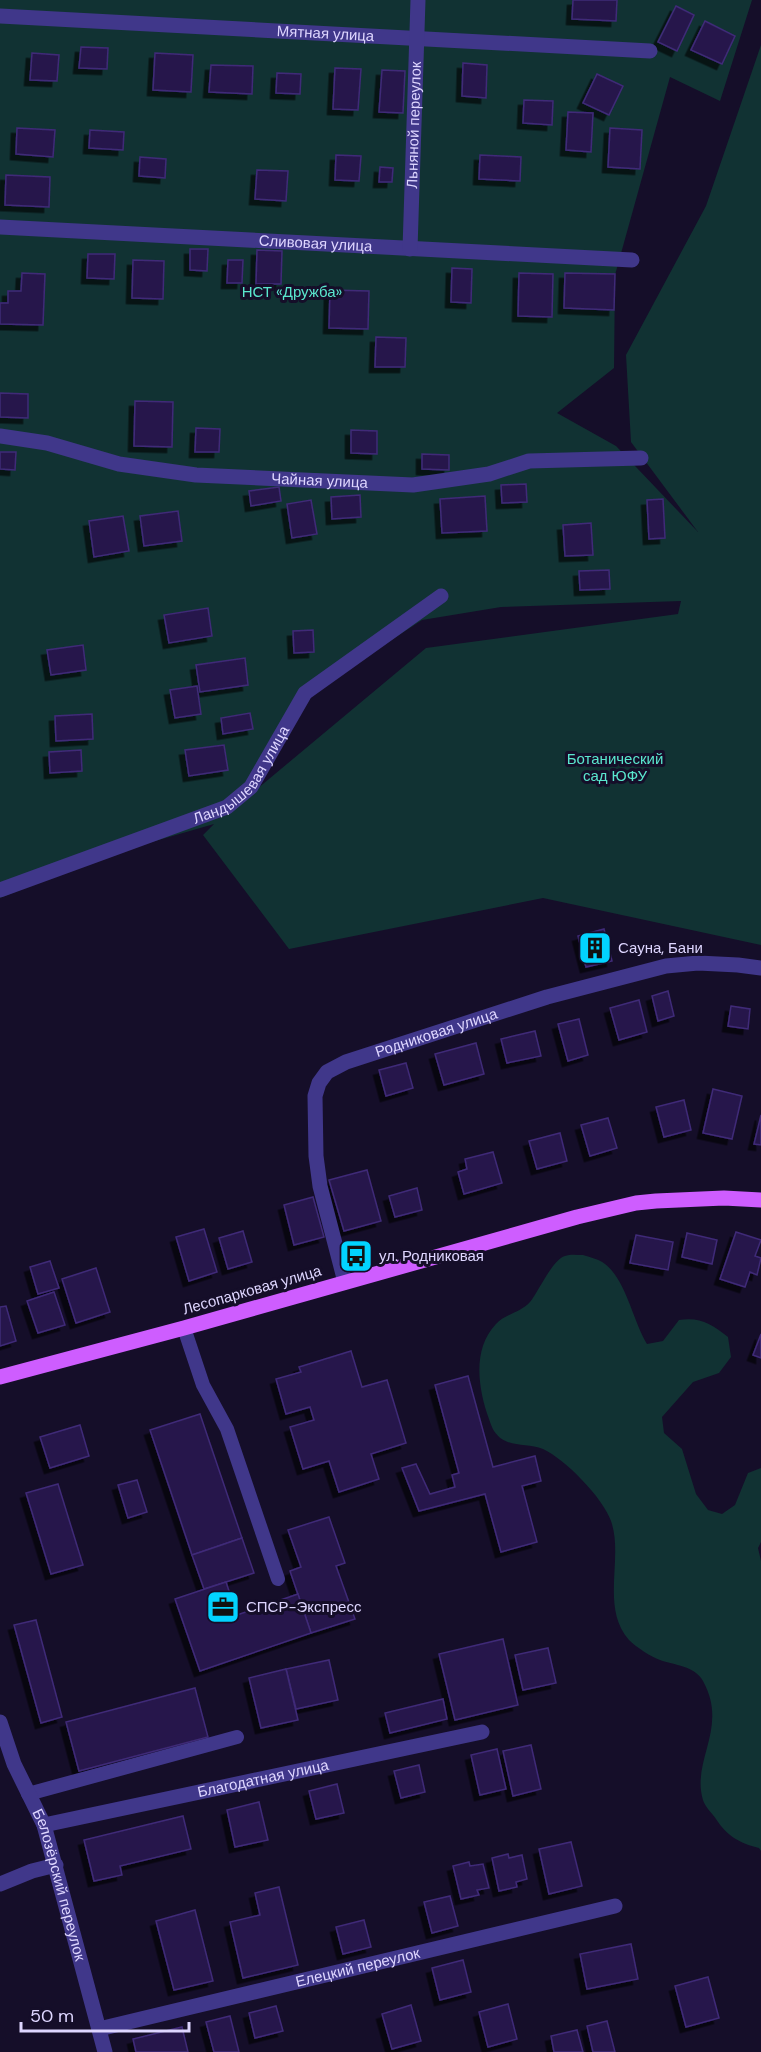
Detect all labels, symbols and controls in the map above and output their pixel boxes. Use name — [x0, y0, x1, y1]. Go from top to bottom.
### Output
street label: Мятная улица — [276, 21, 375, 46]
street label: Льняной переулок — [402, 61, 426, 189]
street label: Сливовая улица — [258, 231, 374, 256]
park label: НСТ «Дружба» — [242, 282, 343, 302]
street label: Чайная улица — [271, 468, 369, 493]
street label: Ландышевая улица — [190, 722, 294, 829]
park label: Ботанический сад ЮФУ — [567, 749, 663, 786]
building icon: Сауна, Бани — [577, 930, 613, 966]
place label: Сауна, Бани — [618, 938, 703, 958]
street label: Родниковая улица — [373, 1003, 501, 1062]
bus stop icon: ул. Родниковая — [338, 1238, 374, 1274]
place label: ул. Родниковая — [379, 1246, 484, 1266]
street label: Лесопарковая улица — [180, 1260, 324, 1319]
office icon: СПСР-Экспресс — [205, 1589, 241, 1625]
place label: СПСР-Экспресс — [246, 1597, 362, 1617]
street label: Благодатная улица — [196, 1755, 331, 1802]
street label: Белозёрский переулок — [28, 1805, 90, 1964]
street label: Елецкий переулок — [294, 1943, 422, 1992]
scale bar — [21, 1995, 189, 2033]
text: 50 m — [30, 2004, 74, 2028]

